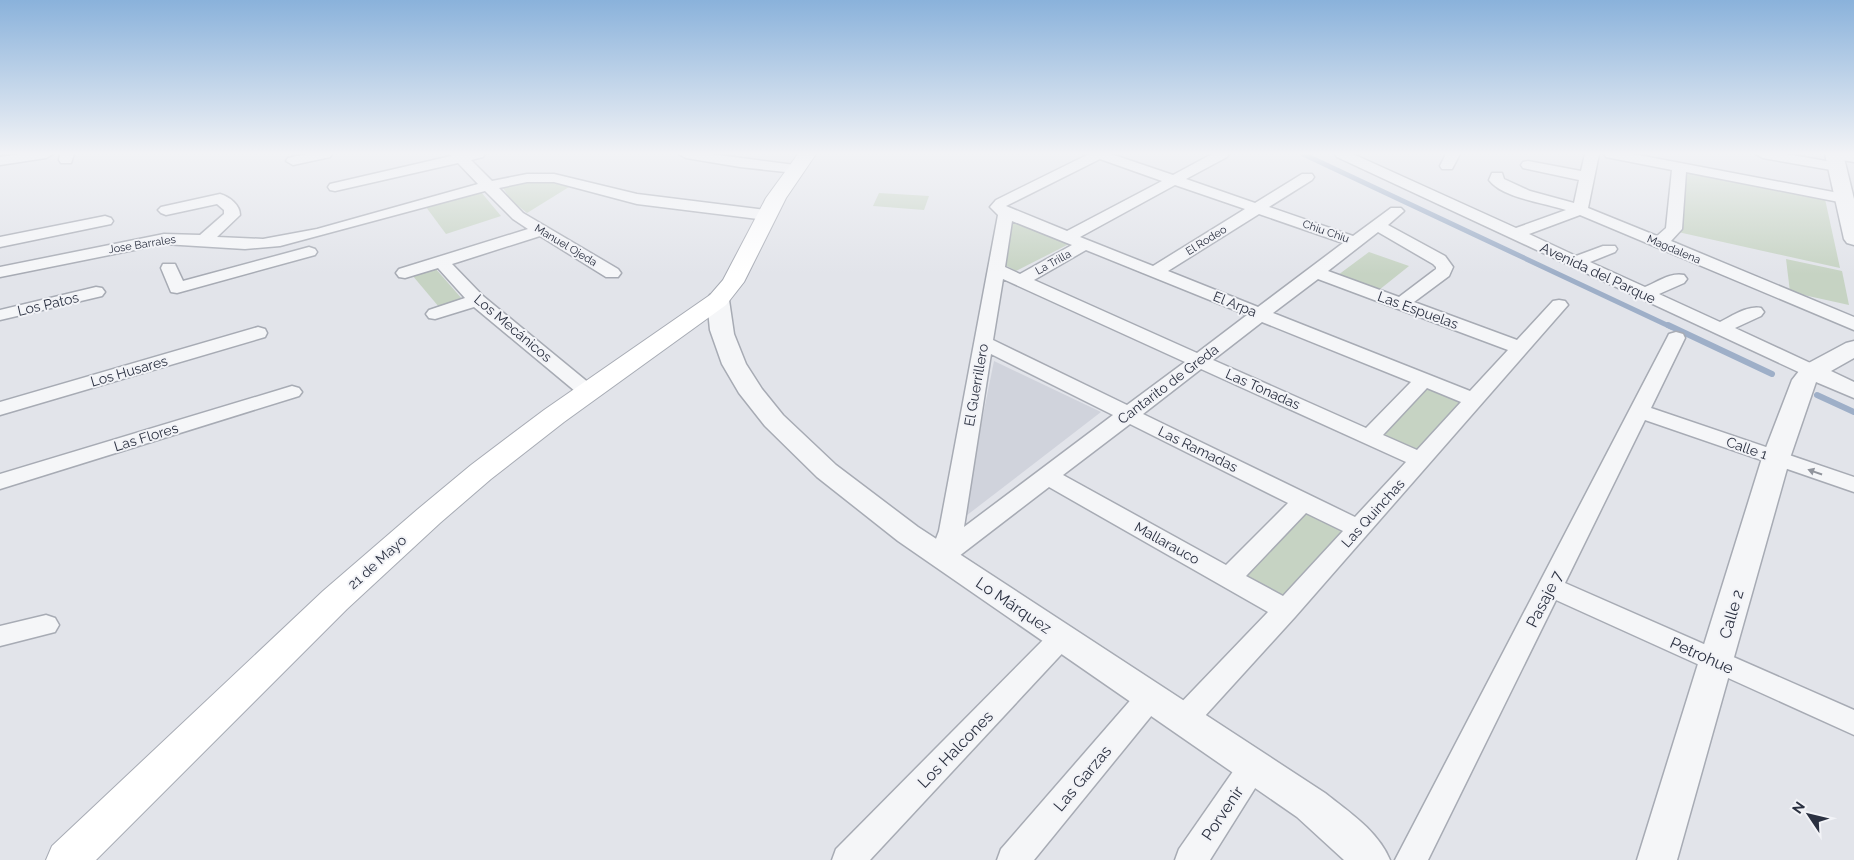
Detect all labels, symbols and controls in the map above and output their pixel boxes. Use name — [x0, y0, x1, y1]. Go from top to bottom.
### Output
street label: Chiu Chiu — [1301, 217, 1351, 246]
street label: Manuel Ojeda — [532, 222, 599, 269]
street label: El Rodeo — [1184, 223, 1229, 258]
street label: Magdalena — [1645, 232, 1703, 267]
street label: Jose Barrales — [107, 233, 177, 256]
street label: Avenida del Parque — [1538, 239, 1658, 307]
street label: La Trilla — [1033, 247, 1073, 278]
street label: El Arpa — [1211, 288, 1259, 320]
street label: Las Espuelas — [1375, 288, 1461, 332]
street label: Los Patos — [16, 289, 80, 319]
street label: Los Mecánicos — [471, 291, 555, 365]
street label: Cantarito de Greda — [1115, 341, 1221, 427]
street label: El Guerrillero — [961, 342, 991, 428]
street label: Los Husares — [89, 352, 170, 390]
street label: Las Tonadas — [1223, 365, 1303, 413]
street label: Las Flores — [112, 420, 180, 454]
street label: Las Ramadas — [1156, 423, 1241, 475]
street label: Calle 1 — [1724, 433, 1770, 463]
one-way arrow — [1807, 468, 1822, 476]
street label: Las Quinchas — [1338, 475, 1408, 550]
street label: Mallarauco — [1132, 519, 1202, 567]
street label: 21 de Mayo — [345, 532, 409, 592]
street label: Pasaje 7 — [1522, 568, 1567, 631]
street label: Lo Márquez — [972, 573, 1055, 638]
street label: Calle 2 — [1715, 587, 1748, 641]
street label: Petrohue — [1667, 633, 1737, 678]
street label: Los Halcones — [914, 707, 997, 792]
street label: Las Garzas — [1049, 741, 1116, 815]
street label: Porvenir — [1197, 782, 1248, 844]
north arrow — [1784, 790, 1834, 840]
text: N — [1789, 799, 1808, 817]

